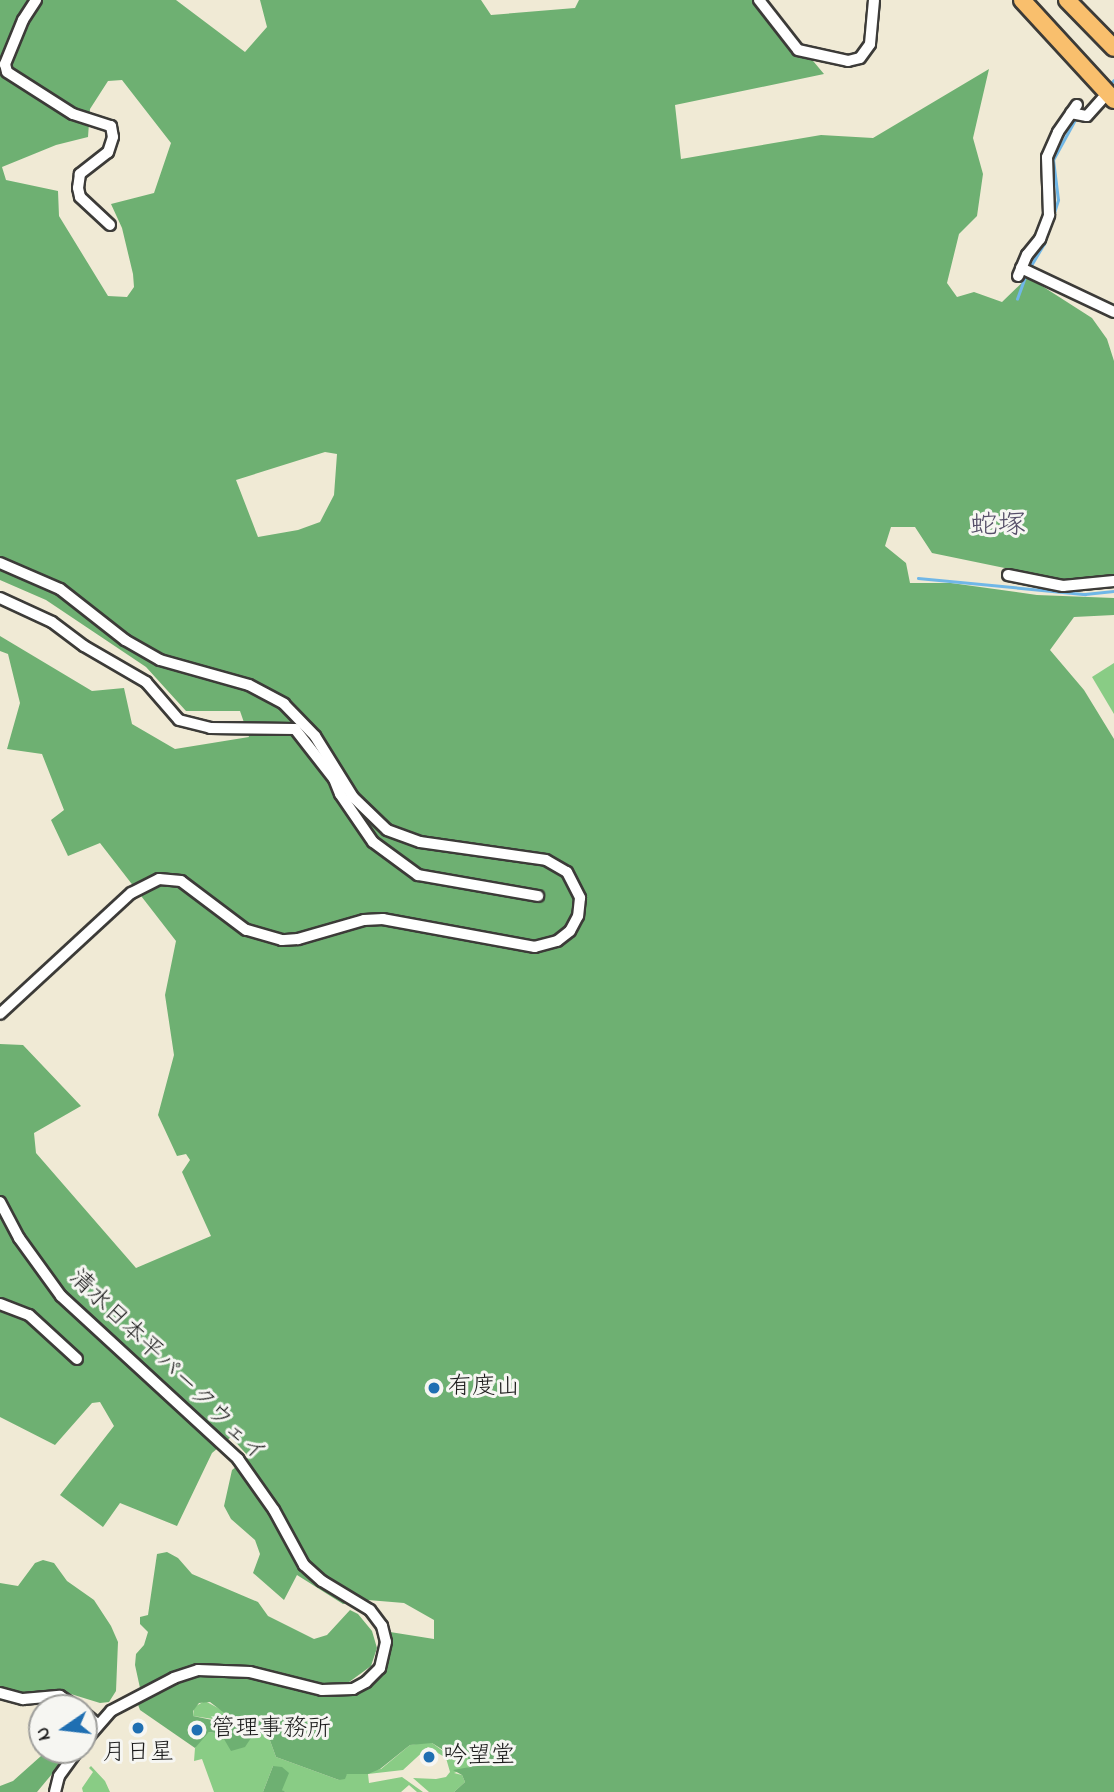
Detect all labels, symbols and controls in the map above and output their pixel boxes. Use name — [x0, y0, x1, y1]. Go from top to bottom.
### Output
district label: 蛇塚 — [970, 510, 1026, 544]
street label: 清水日本平パークウェイ — [62, 1264, 272, 1468]
place label: 有度山 — [448, 1374, 520, 1402]
marker: 有度山 — [426, 1380, 442, 1396]
north arrow — [28, 1694, 98, 1764]
place label: 管理事務所 — [211, 1716, 331, 1744]
marker: 月日星 — [130, 1720, 146, 1736]
marker: 管理事務所 — [189, 1722, 205, 1738]
text: N — [29, 1724, 59, 1743]
place label: 月日星 — [102, 1740, 174, 1768]
place label: 吟望堂 — [443, 1743, 515, 1771]
marker: 吟望堂 — [421, 1749, 437, 1765]

